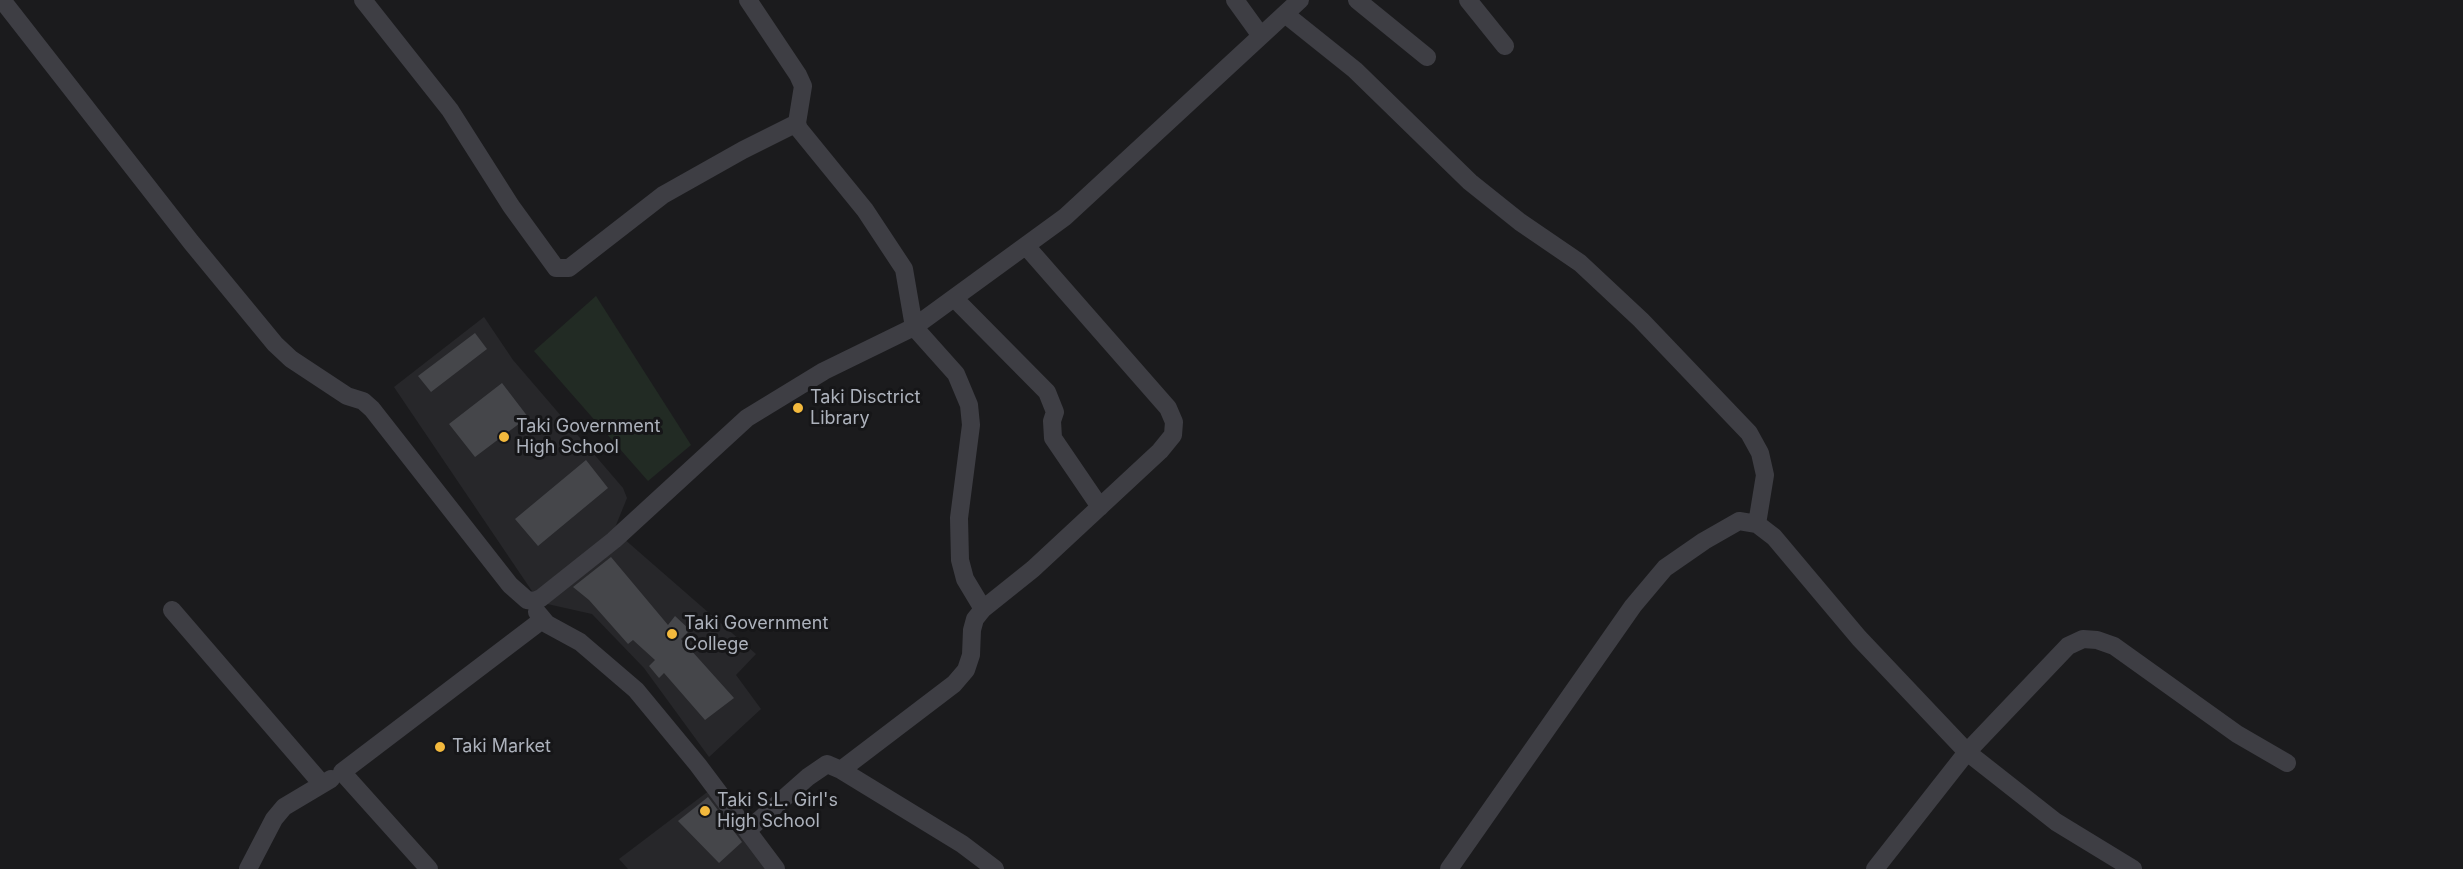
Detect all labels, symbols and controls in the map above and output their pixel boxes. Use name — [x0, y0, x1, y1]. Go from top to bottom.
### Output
place label: Taki Disctrict Library — [810, 387, 920, 430]
marker: Taki Disctrict Library — [791, 401, 805, 415]
place label: Taki Government High School — [516, 416, 660, 458]
marker: Taki Government High School — [497, 430, 511, 444]
place label: Taki Government College — [684, 613, 828, 656]
marker: Taki Government College — [665, 627, 679, 641]
place label: Taki Market — [452, 736, 551, 758]
marker: Taki Market — [433, 740, 447, 754]
place label: Taki S.L. Girl's High School — [717, 790, 838, 832]
marker: Taki S.L. Girl's High School — [698, 804, 712, 818]

